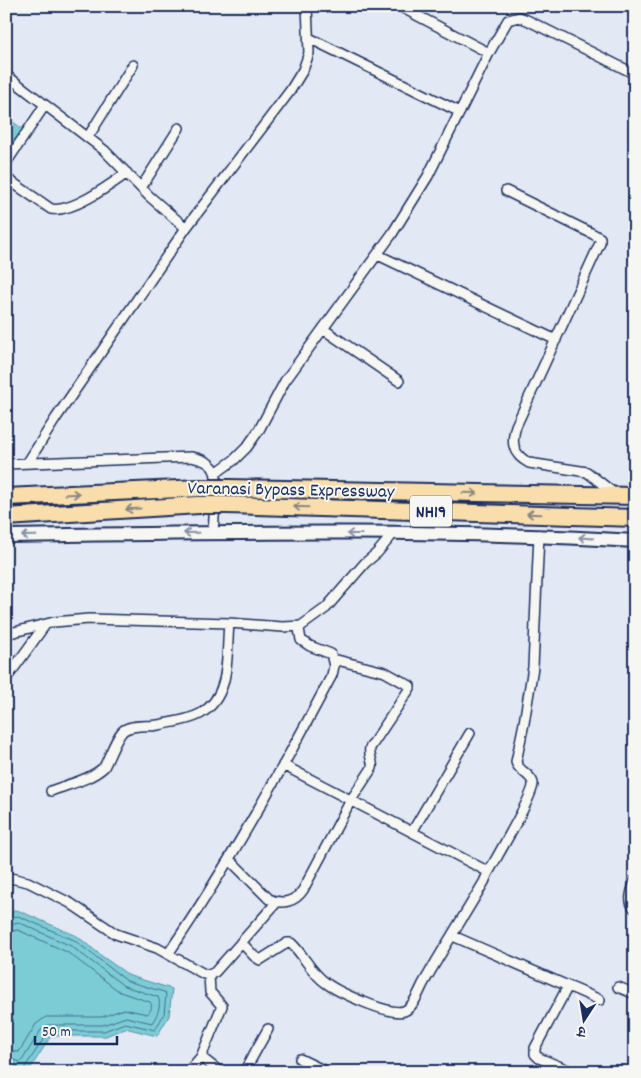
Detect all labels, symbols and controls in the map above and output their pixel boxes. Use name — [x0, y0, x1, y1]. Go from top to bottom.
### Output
street label: Varanasi Bypass Expressway — [187, 476, 395, 507]
one-way arrow — [462, 488, 478, 498]
one-way arrow — [64, 489, 80, 498]
road number: NH19 — [410, 496, 452, 526]
one-way arrow — [293, 502, 310, 512]
one-way arrow — [125, 505, 141, 514]
one-way arrow — [526, 509, 542, 519]
one-way arrow — [183, 528, 200, 538]
one-way arrow — [346, 529, 362, 539]
one-way arrow — [21, 531, 37, 541]
one-way arrow — [578, 533, 594, 542]
north arrow — [558, 996, 608, 1046]
scale bar — [35, 1013, 118, 1045]
text: उ — [575, 1020, 589, 1042]
text: 50 m — [42, 1022, 71, 1044]

